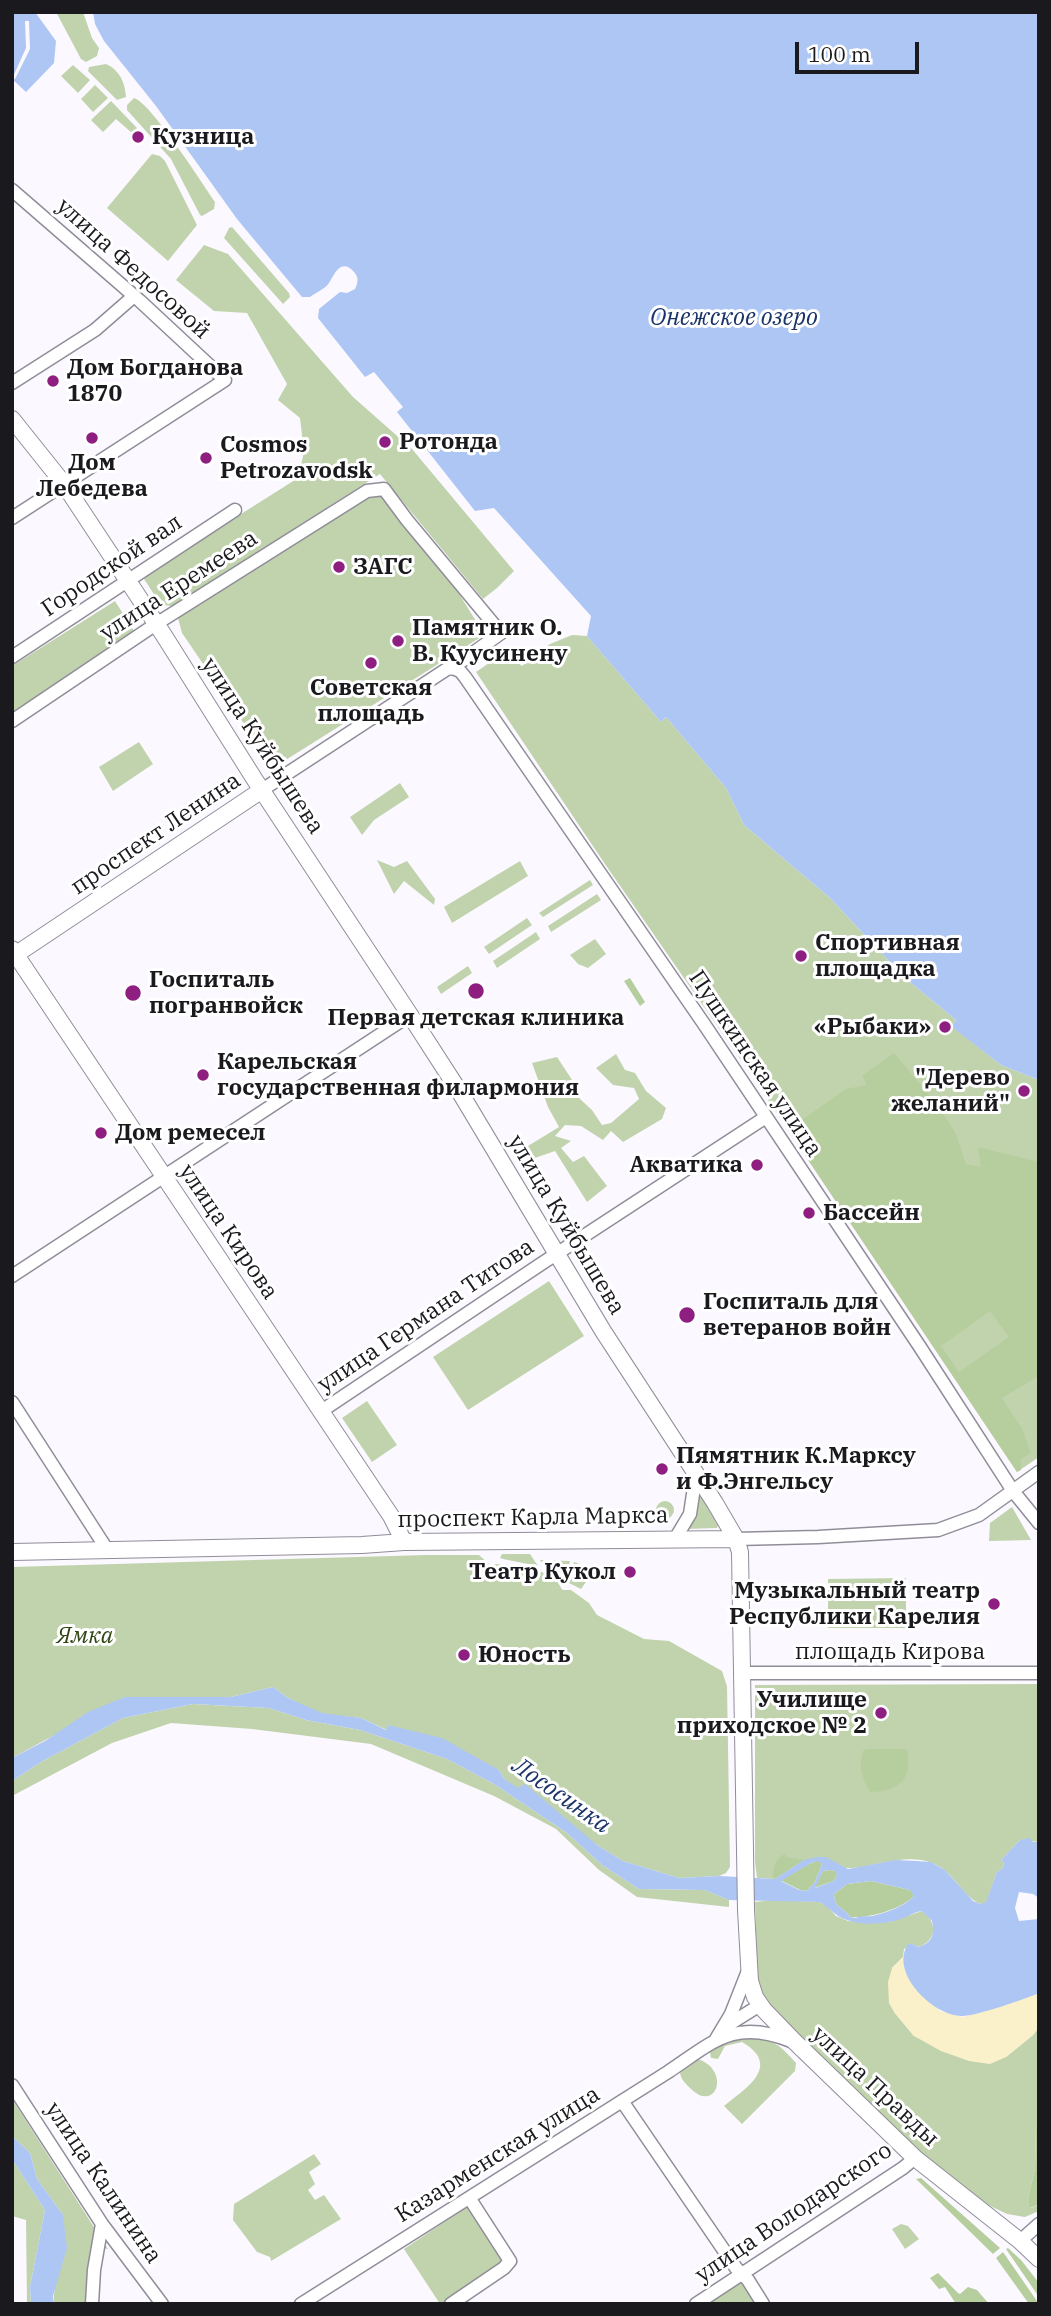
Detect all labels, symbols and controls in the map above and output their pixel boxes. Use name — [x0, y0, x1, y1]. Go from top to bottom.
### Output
scale bar — [799, 28, 923, 72]
text: 100 m — [808, 40, 871, 68]
place label: Кузница — [152, 123, 254, 151]
marker: Кузница — [130, 129, 146, 145]
street label: улица Федосовой — [50, 193, 216, 345]
water label: Онежское озеро — [650, 304, 818, 332]
place label: Дом Богданова 1870 — [67, 354, 243, 408]
marker: Дом Богданова 1870 — [45, 373, 61, 389]
place label: Ротонда — [399, 428, 498, 456]
marker: Дом Лебедева — [84, 430, 100, 446]
place label: Cosmos Petrozavodsk — [220, 431, 373, 485]
marker: Ротонда — [377, 434, 393, 450]
place label: Дом Лебедева — [36, 449, 148, 503]
marker: Cosmos Petrozavodsk — [198, 450, 214, 466]
street label: Городской вал — [37, 509, 187, 623]
street label: улица Еремеева — [95, 525, 263, 647]
place label: ЗАГС — [353, 553, 412, 581]
marker: ЗАГС — [331, 559, 347, 575]
place label: Памятник О. В. Куусинену — [412, 614, 568, 668]
marker: Памятник О. В. Куусинену — [390, 633, 406, 649]
street label: улица Куйбышева — [195, 653, 329, 839]
marker: Советская площадь — [363, 655, 379, 671]
place label: Советская площадь — [310, 674, 432, 728]
street label: проспект Ленина — [66, 767, 246, 901]
place label: Спортивная площадка — [815, 929, 960, 983]
marker: Спортивная площадка — [793, 948, 809, 964]
place label: Госпиталь погранвойск — [149, 966, 303, 1020]
street label: Пушкинская улица — [682, 966, 828, 1162]
marker: Первая детская клиника — [466, 981, 486, 1001]
marker: Госпиталь погранвойск — [123, 983, 143, 1003]
place label: Первая детская клиника — [328, 1004, 624, 1032]
place label: «Рыбаки» — [814, 1013, 931, 1041]
marker: «Рыбаки» — [937, 1019, 953, 1035]
place label: Карельская государственная филармония — [217, 1048, 579, 1102]
place label: "Дерево желаний" — [891, 1064, 1010, 1118]
marker: Карельская государственная филармония — [195, 1067, 211, 1083]
marker: "Дерево желаний" — [1016, 1083, 1032, 1099]
place label: Дом ремесел — [115, 1119, 266, 1147]
marker: Дом ремесел — [93, 1125, 109, 1141]
street label: улица Куйбышева — [501, 1130, 631, 1320]
place label: Акватика — [630, 1151, 743, 1179]
marker: Акватика — [749, 1157, 765, 1173]
street label: улица Кирова — [173, 1159, 283, 1305]
place label: Бассейн — [823, 1199, 920, 1227]
marker: Бассейн — [801, 1205, 817, 1221]
street label: улица Германа Титова — [313, 1233, 539, 1399]
place label: Госпиталь для ветеранов войн — [703, 1288, 891, 1342]
marker: Госпиталь для ветеранов войн — [677, 1305, 697, 1325]
place label: Пямятник К.Марксу и Ф.Энгельсу — [676, 1442, 916, 1496]
marker: Пямятник К.Марксу и Ф.Энгельсу — [654, 1461, 670, 1477]
street label: проспект Карла Маркса — [397, 1502, 669, 1534]
place label: Театр Кукол — [469, 1558, 616, 1586]
marker: Театр Кукол — [622, 1564, 638, 1580]
place label: Музыкальный театр Республики Карелия — [729, 1577, 980, 1631]
marker: Музыкальный театр Республики Карелия — [986, 1596, 1002, 1612]
park label: Ямка — [57, 1622, 113, 1650]
street label: площадь Кирова — [795, 1638, 985, 1666]
place label: Юность — [478, 1641, 571, 1669]
marker: Юность — [456, 1647, 472, 1663]
place label: Училище приходское № 2 — [677, 1686, 867, 1740]
marker: Училище приходское № 2 — [873, 1705, 889, 1721]
water label: Лососинка — [506, 1752, 616, 1840]
street label: улица Правды — [806, 2021, 944, 2153]
street label: Казарменская улица — [391, 2081, 605, 2229]
street label: улица Калинина — [39, 2097, 167, 2269]
street label: улица Володарского — [690, 2137, 898, 2289]

